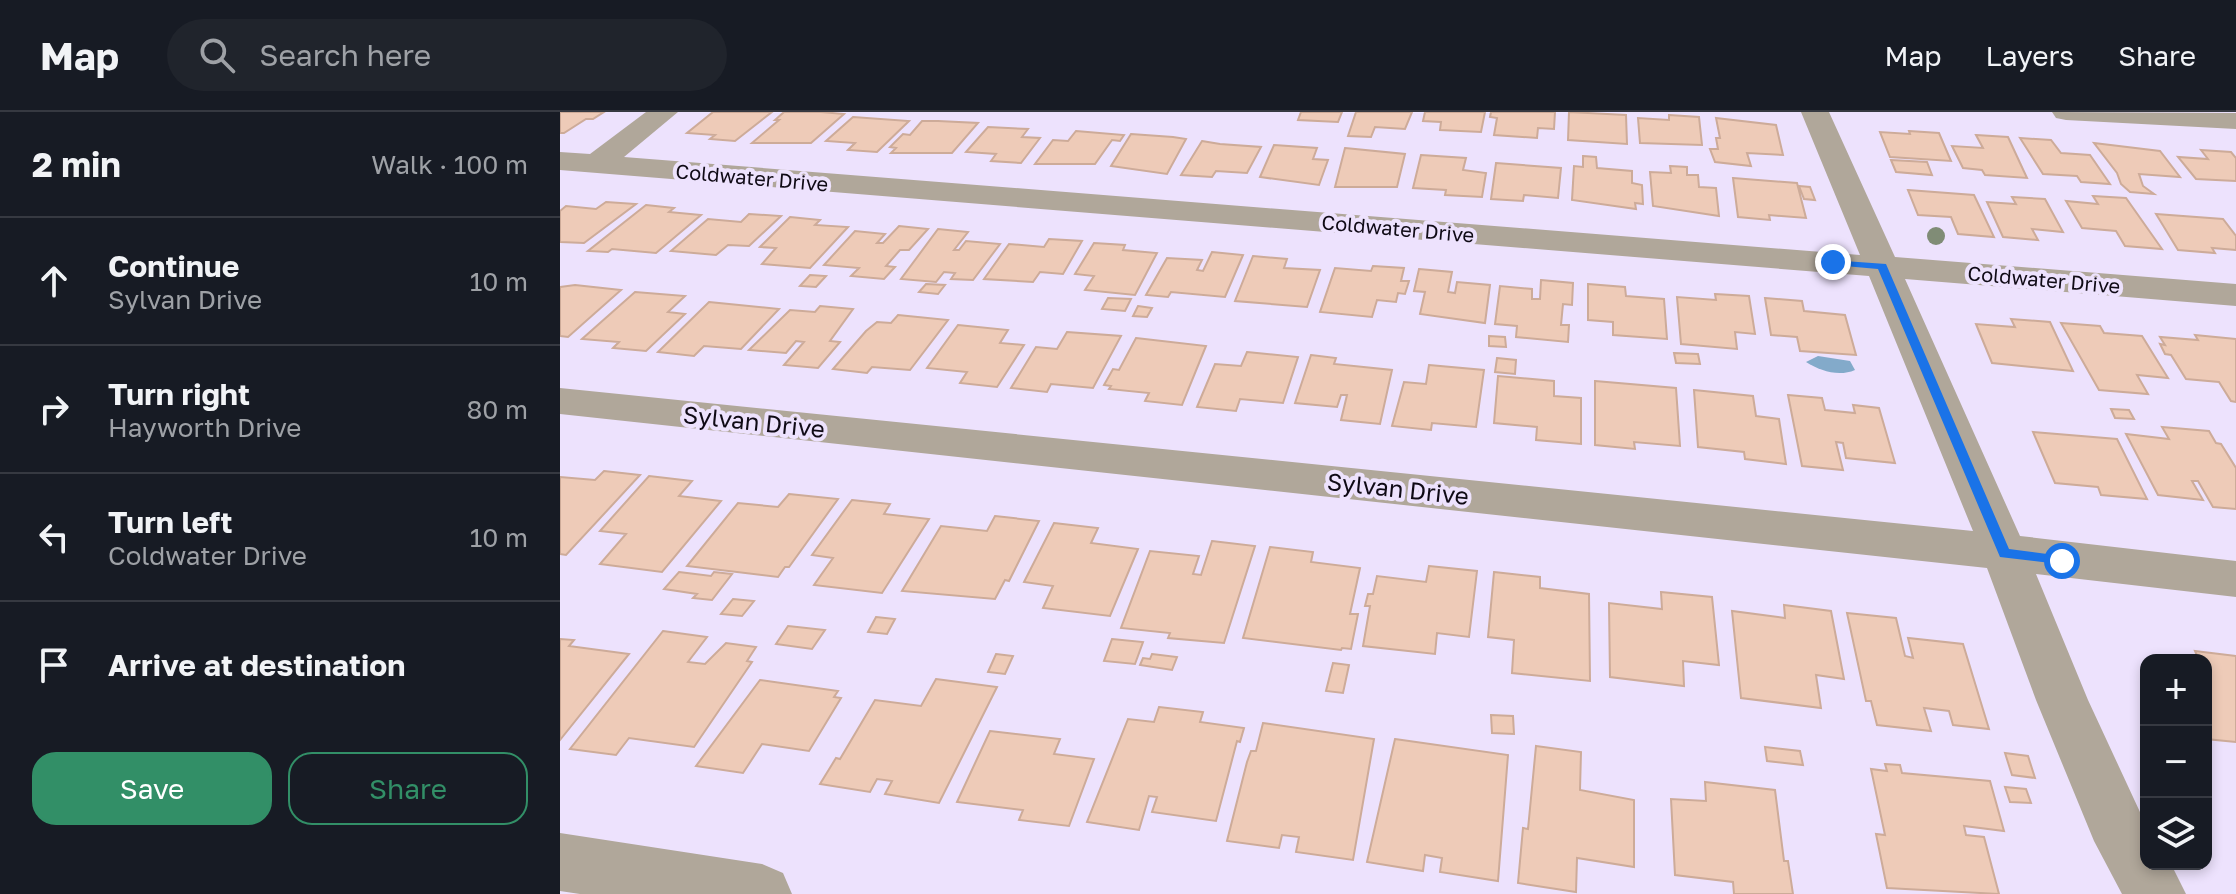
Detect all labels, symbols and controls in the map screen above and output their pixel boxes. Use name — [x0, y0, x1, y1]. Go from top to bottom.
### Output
search box — [167, 19, 727, 91]
text: Map — [40, 33, 119, 78]
icon: search — [195, 33, 239, 77]
text: Search here — [259, 37, 431, 73]
text: Map — [1884, 39, 1942, 72]
text: Layers — [1986, 39, 2074, 72]
text: Share — [2118, 39, 2196, 72]
text: 2 min — [32, 144, 121, 184]
text: Walk · 100 m — [371, 149, 528, 180]
street label: Coldwater Drive — [675, 158, 829, 196]
street label: Coldwater Drive — [1321, 209, 1475, 247]
route end — [1815, 244, 1851, 280]
text: Continue — [108, 248, 239, 284]
icon: ahead — [32, 259, 76, 303]
street label: Coldwater Drive — [1967, 260, 2121, 298]
text: 10 m — [470, 266, 528, 297]
text: Sylvan Drive — [108, 284, 262, 315]
text: Turn right — [108, 376, 250, 412]
icon: right — [32, 387, 76, 431]
text: 80 m — [467, 394, 528, 425]
street label: Sylvan Drive — [682, 399, 826, 443]
text: Hayworth Drive — [108, 412, 301, 443]
street label: Sylvan Drive — [1326, 466, 1470, 510]
text: Turn left — [108, 504, 233, 540]
icon: left — [32, 515, 76, 559]
text: 10 m — [470, 522, 528, 553]
text: Coldwater Drive — [108, 540, 307, 571]
route start — [2044, 543, 2080, 579]
icon: arrive — [32, 643, 76, 687]
text: Arrive at destination — [108, 647, 405, 683]
map controls — [2140, 654, 2212, 870]
button: + — [2140, 654, 2212, 726]
button: − — [2140, 726, 2212, 798]
button: Save — [32, 752, 272, 825]
button: Share — [288, 752, 528, 825]
button: layers — [2140, 798, 2212, 870]

